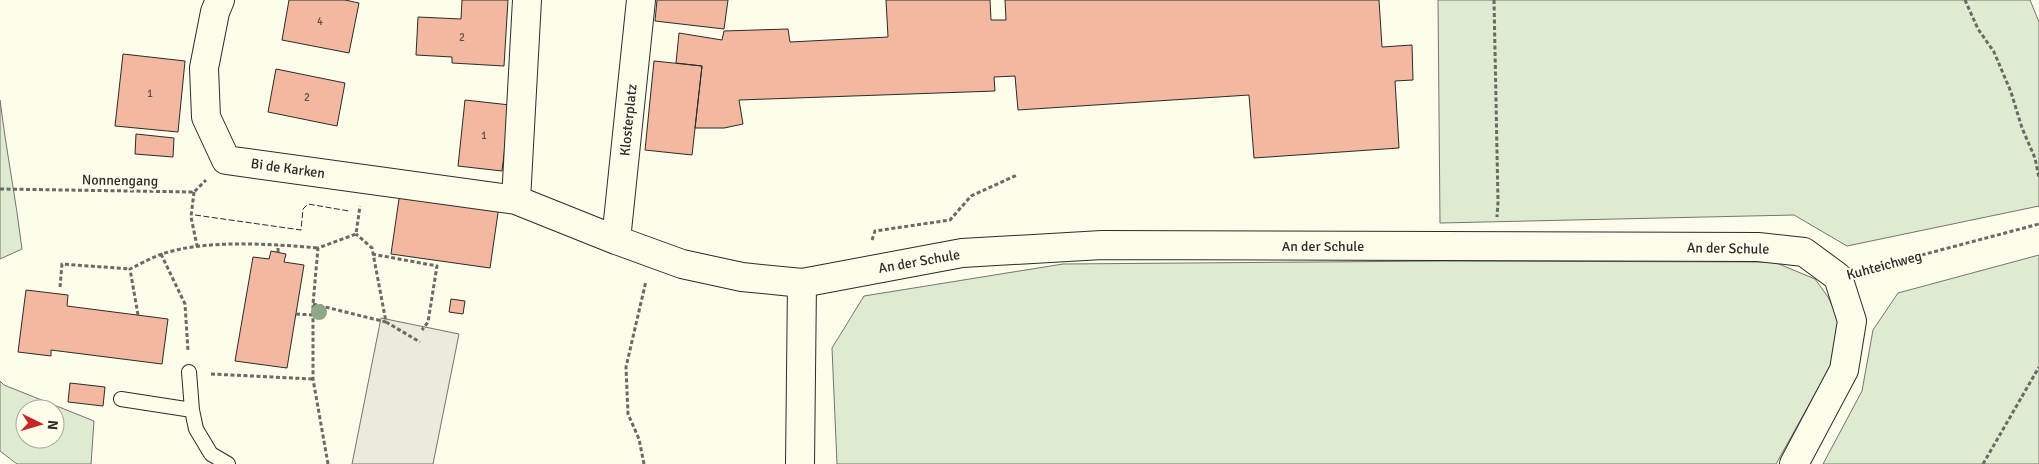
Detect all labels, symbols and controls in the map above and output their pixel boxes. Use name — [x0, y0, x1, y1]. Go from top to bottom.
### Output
house number: 4 — [317, 15, 323, 28]
house number: 2 — [459, 31, 465, 44]
street label: Klosterplatz — [616, 83, 641, 157]
house number: 1 — [147, 87, 153, 100]
house number: 2 — [304, 91, 310, 104]
house number: 1 — [481, 129, 487, 142]
street label: Bi de Karken — [250, 155, 326, 182]
street label: Nonnengang — [82, 171, 158, 190]
street label: An der Schule — [1282, 238, 1364, 255]
street label: An der Schule — [1687, 239, 1769, 258]
street label: An der Schule — [877, 246, 961, 277]
street label: Kuhteichweg — [1845, 247, 1924, 284]
north arrow — [15, 399, 65, 449]
text: N — [44, 419, 61, 431]

